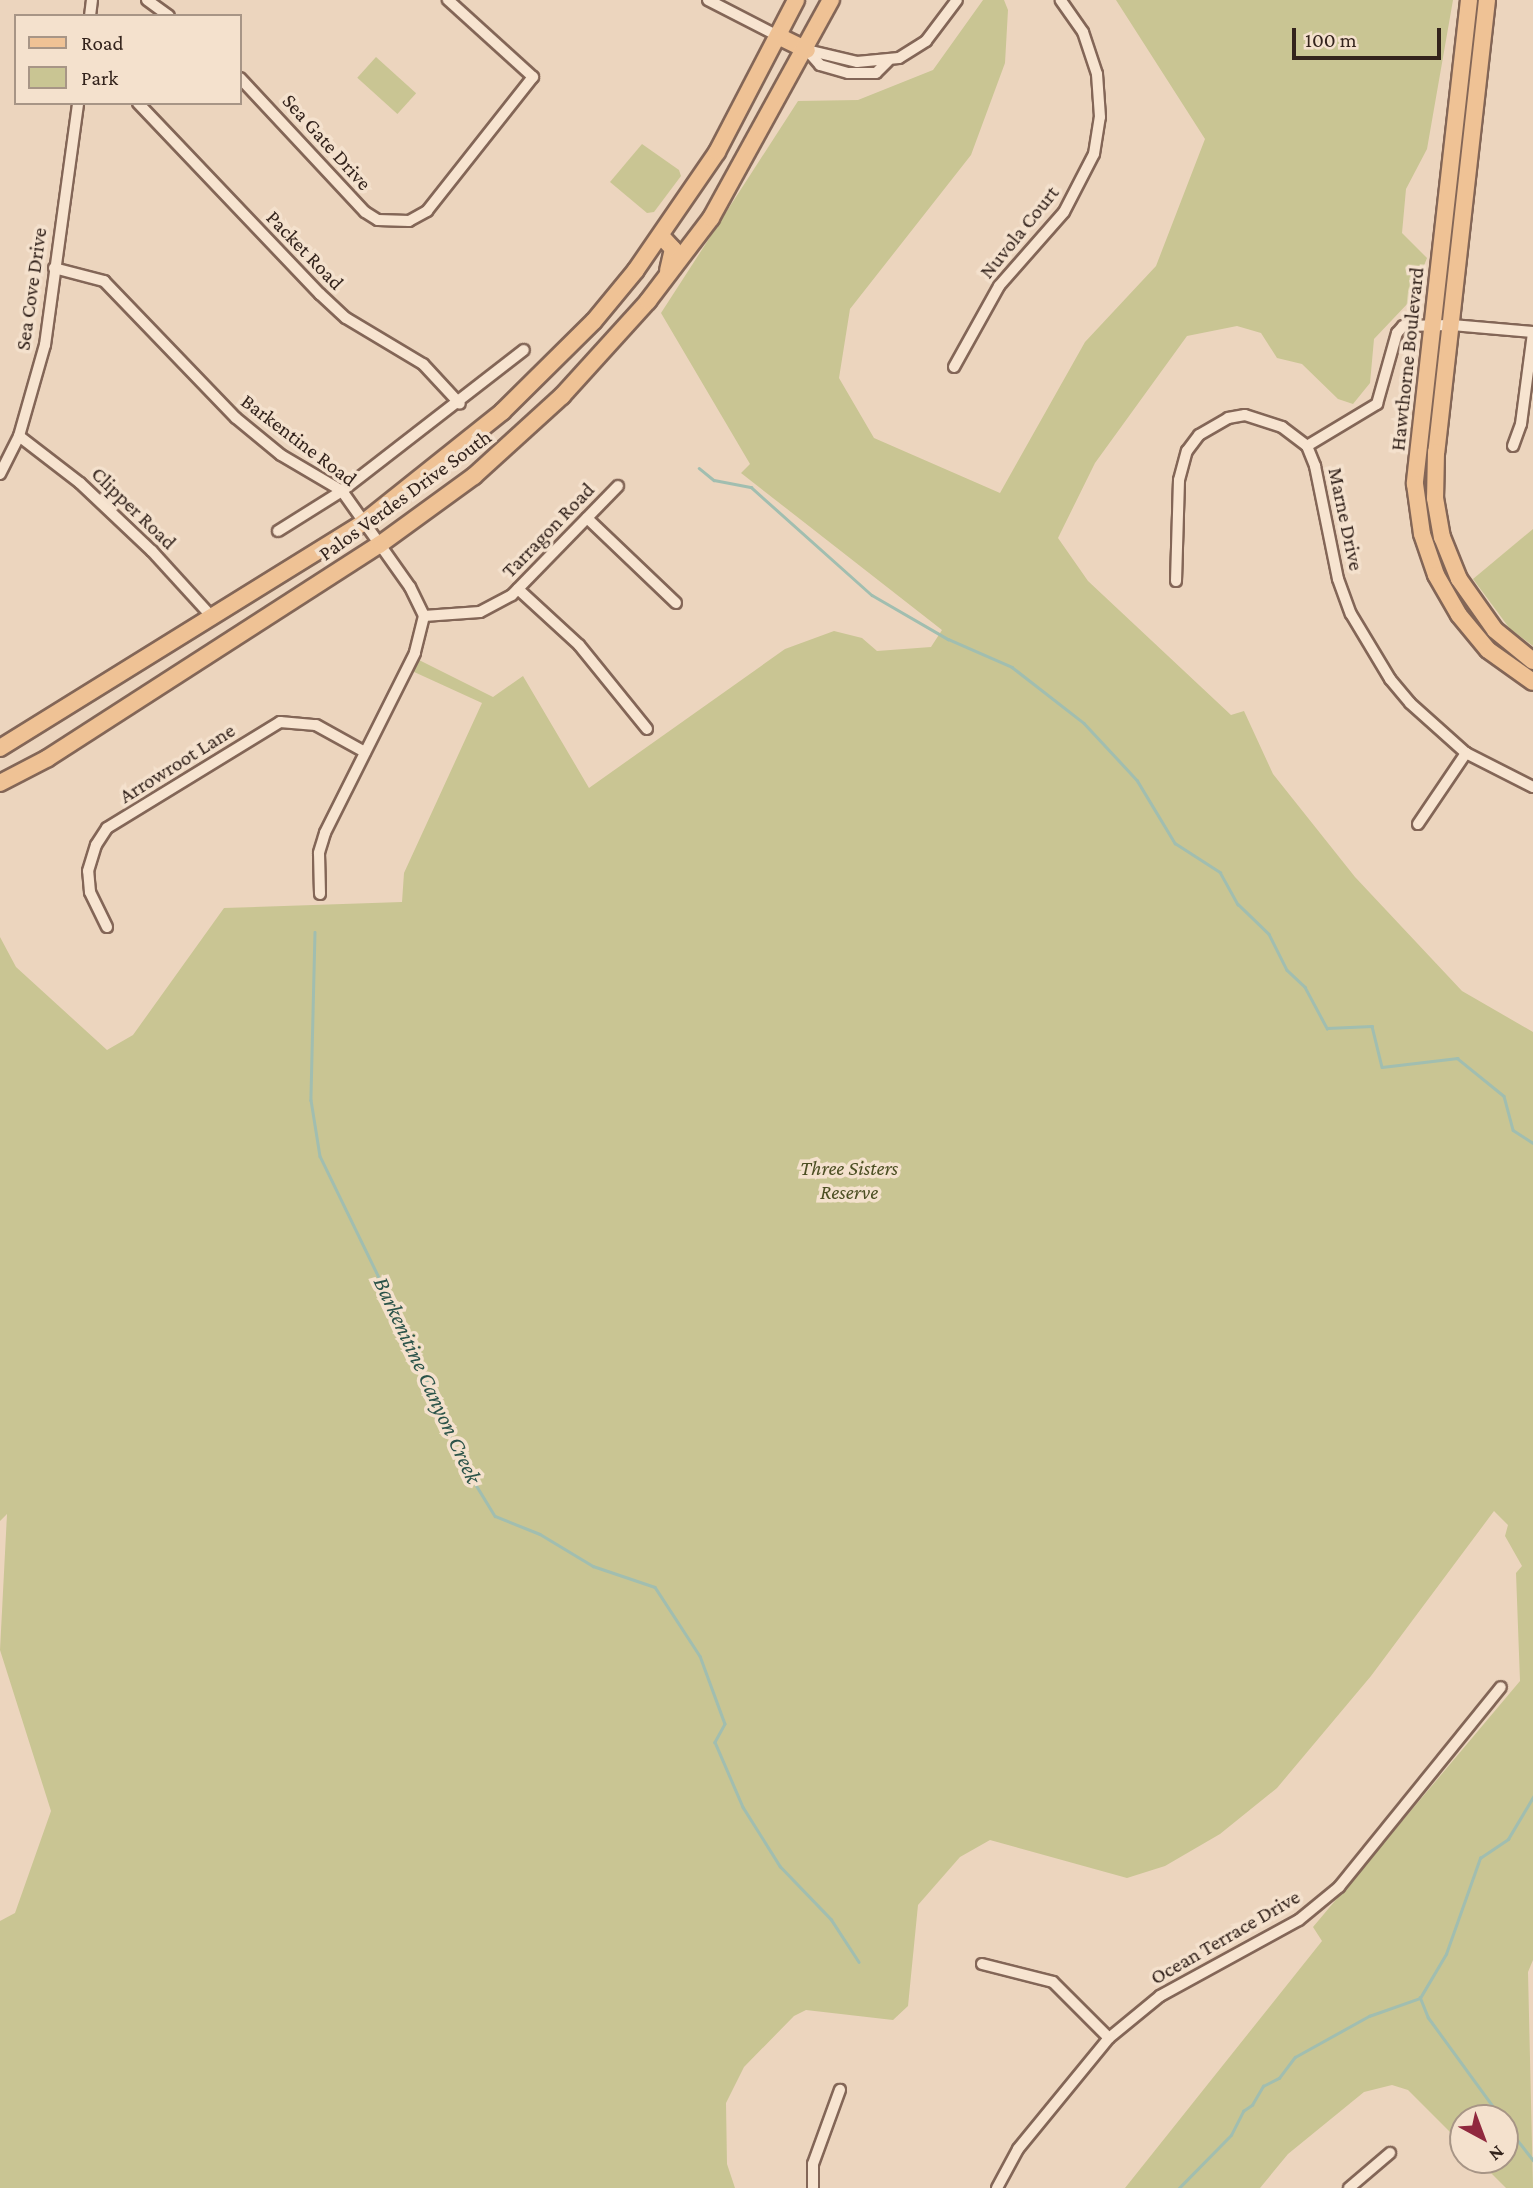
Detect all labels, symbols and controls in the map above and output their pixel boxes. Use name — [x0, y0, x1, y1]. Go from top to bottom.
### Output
legend — [14, 14, 242, 105]
scale bar — [1295, 14, 1444, 58]
text: 100 m — [1305, 28, 1357, 52]
text: Road — [81, 31, 124, 55]
text: Park — [81, 66, 118, 90]
street label: Sea Gate Drive — [277, 88, 377, 196]
street label: Nuvola Court — [974, 180, 1064, 284]
street label: Packet Road — [261, 205, 349, 295]
street label: Sea Cove Drive — [10, 226, 52, 352]
street label: Hawthorne Boulevard — [1385, 266, 1429, 452]
street label: Barkentine Road — [236, 388, 362, 492]
street label: Palos Verdes Drive South — [314, 424, 496, 566]
street label: Clipper Road — [86, 461, 182, 555]
street label: Marne Drive — [1323, 465, 1369, 573]
street label: Tarragon Road — [496, 477, 600, 583]
street label: Arrowroot Lane — [114, 717, 240, 809]
park label: Three Sisters Reserve — [800, 1155, 898, 1205]
water label: Barkenitine Canyon Creek — [368, 1272, 488, 1488]
street label: Ocean Terrace Drive — [1146, 1884, 1304, 1990]
north arrow — [1449, 2104, 1519, 2174]
text: N — [1485, 2142, 1509, 2166]

